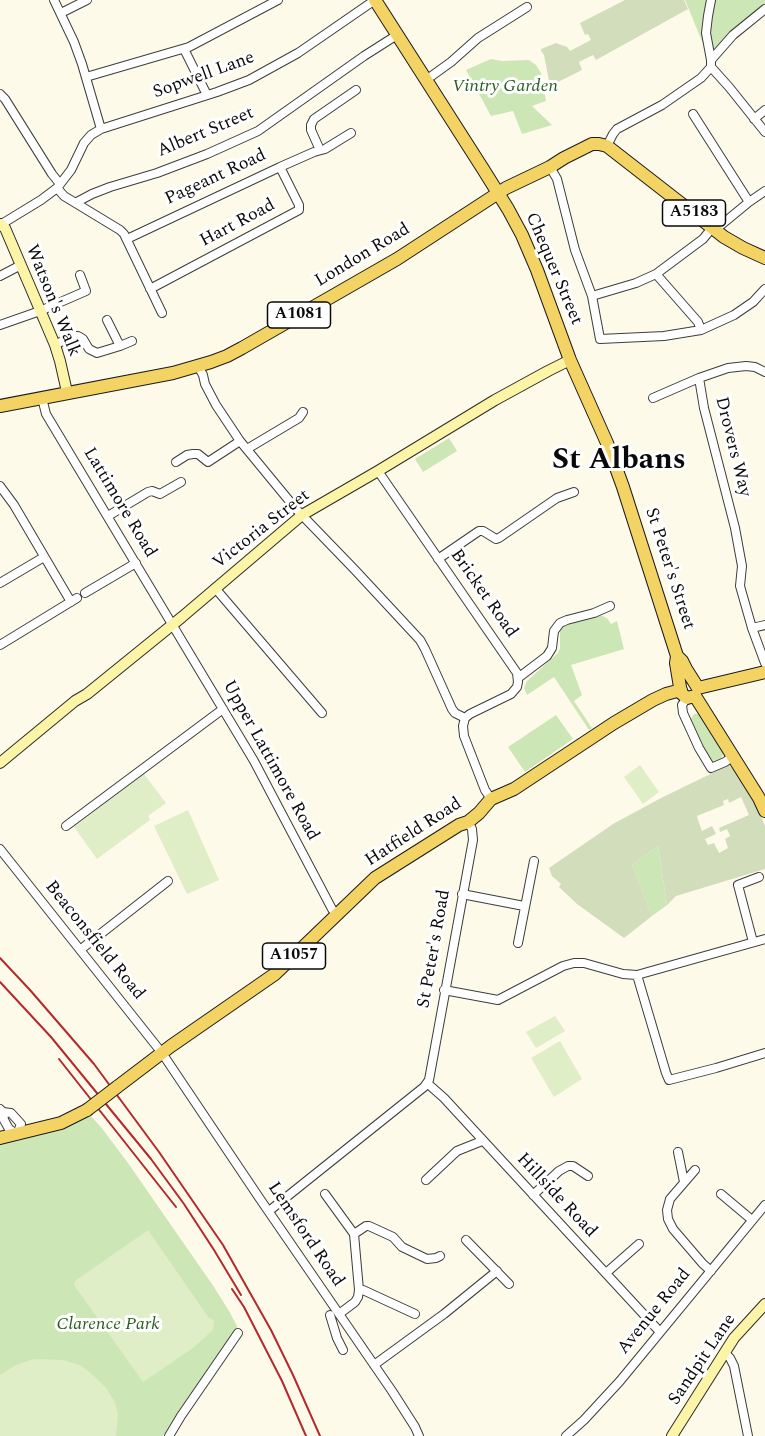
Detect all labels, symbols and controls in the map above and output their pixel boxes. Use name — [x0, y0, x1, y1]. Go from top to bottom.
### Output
street label: Sopwell Lane — [150, 48, 258, 104]
park label: Vintry Garden — [452, 76, 558, 98]
street label: Albert Street — [154, 103, 258, 163]
street label: Pageant Road — [162, 145, 270, 211]
street label: Hart Road — [197, 195, 279, 253]
road number: A5183 — [662, 200, 726, 226]
street label: Chequer Street — [520, 210, 586, 328]
street label: London Road — [312, 219, 414, 293]
street label: Watson's Walk — [20, 242, 84, 360]
road number: A1081 — [268, 302, 330, 328]
street label: Drovers Way — [709, 395, 755, 499]
street label: Lattimore Road — [78, 444, 160, 562]
district label: St Albans — [552, 444, 686, 480]
street label: Victoria Street — [209, 485, 315, 575]
street label: St Peter's Street — [639, 505, 699, 633]
street label: Bricket Road — [445, 546, 521, 642]
street label: Upper Lattimore Road — [217, 677, 323, 845]
street label: Hatfield Road — [362, 794, 466, 872]
street label: Beaconsfield Road — [39, 877, 149, 1005]
street label: St Peter's Road — [414, 888, 456, 1010]
road number: A1057 — [262, 943, 326, 969]
street label: Hillside Road — [511, 1149, 601, 1243]
street label: Lemsford Road — [262, 1179, 348, 1291]
street label: Avenue Road — [614, 1265, 696, 1359]
street label: Sandpit Lane — [665, 1310, 741, 1410]
park label: Clarence Park — [56, 1314, 160, 1336]

